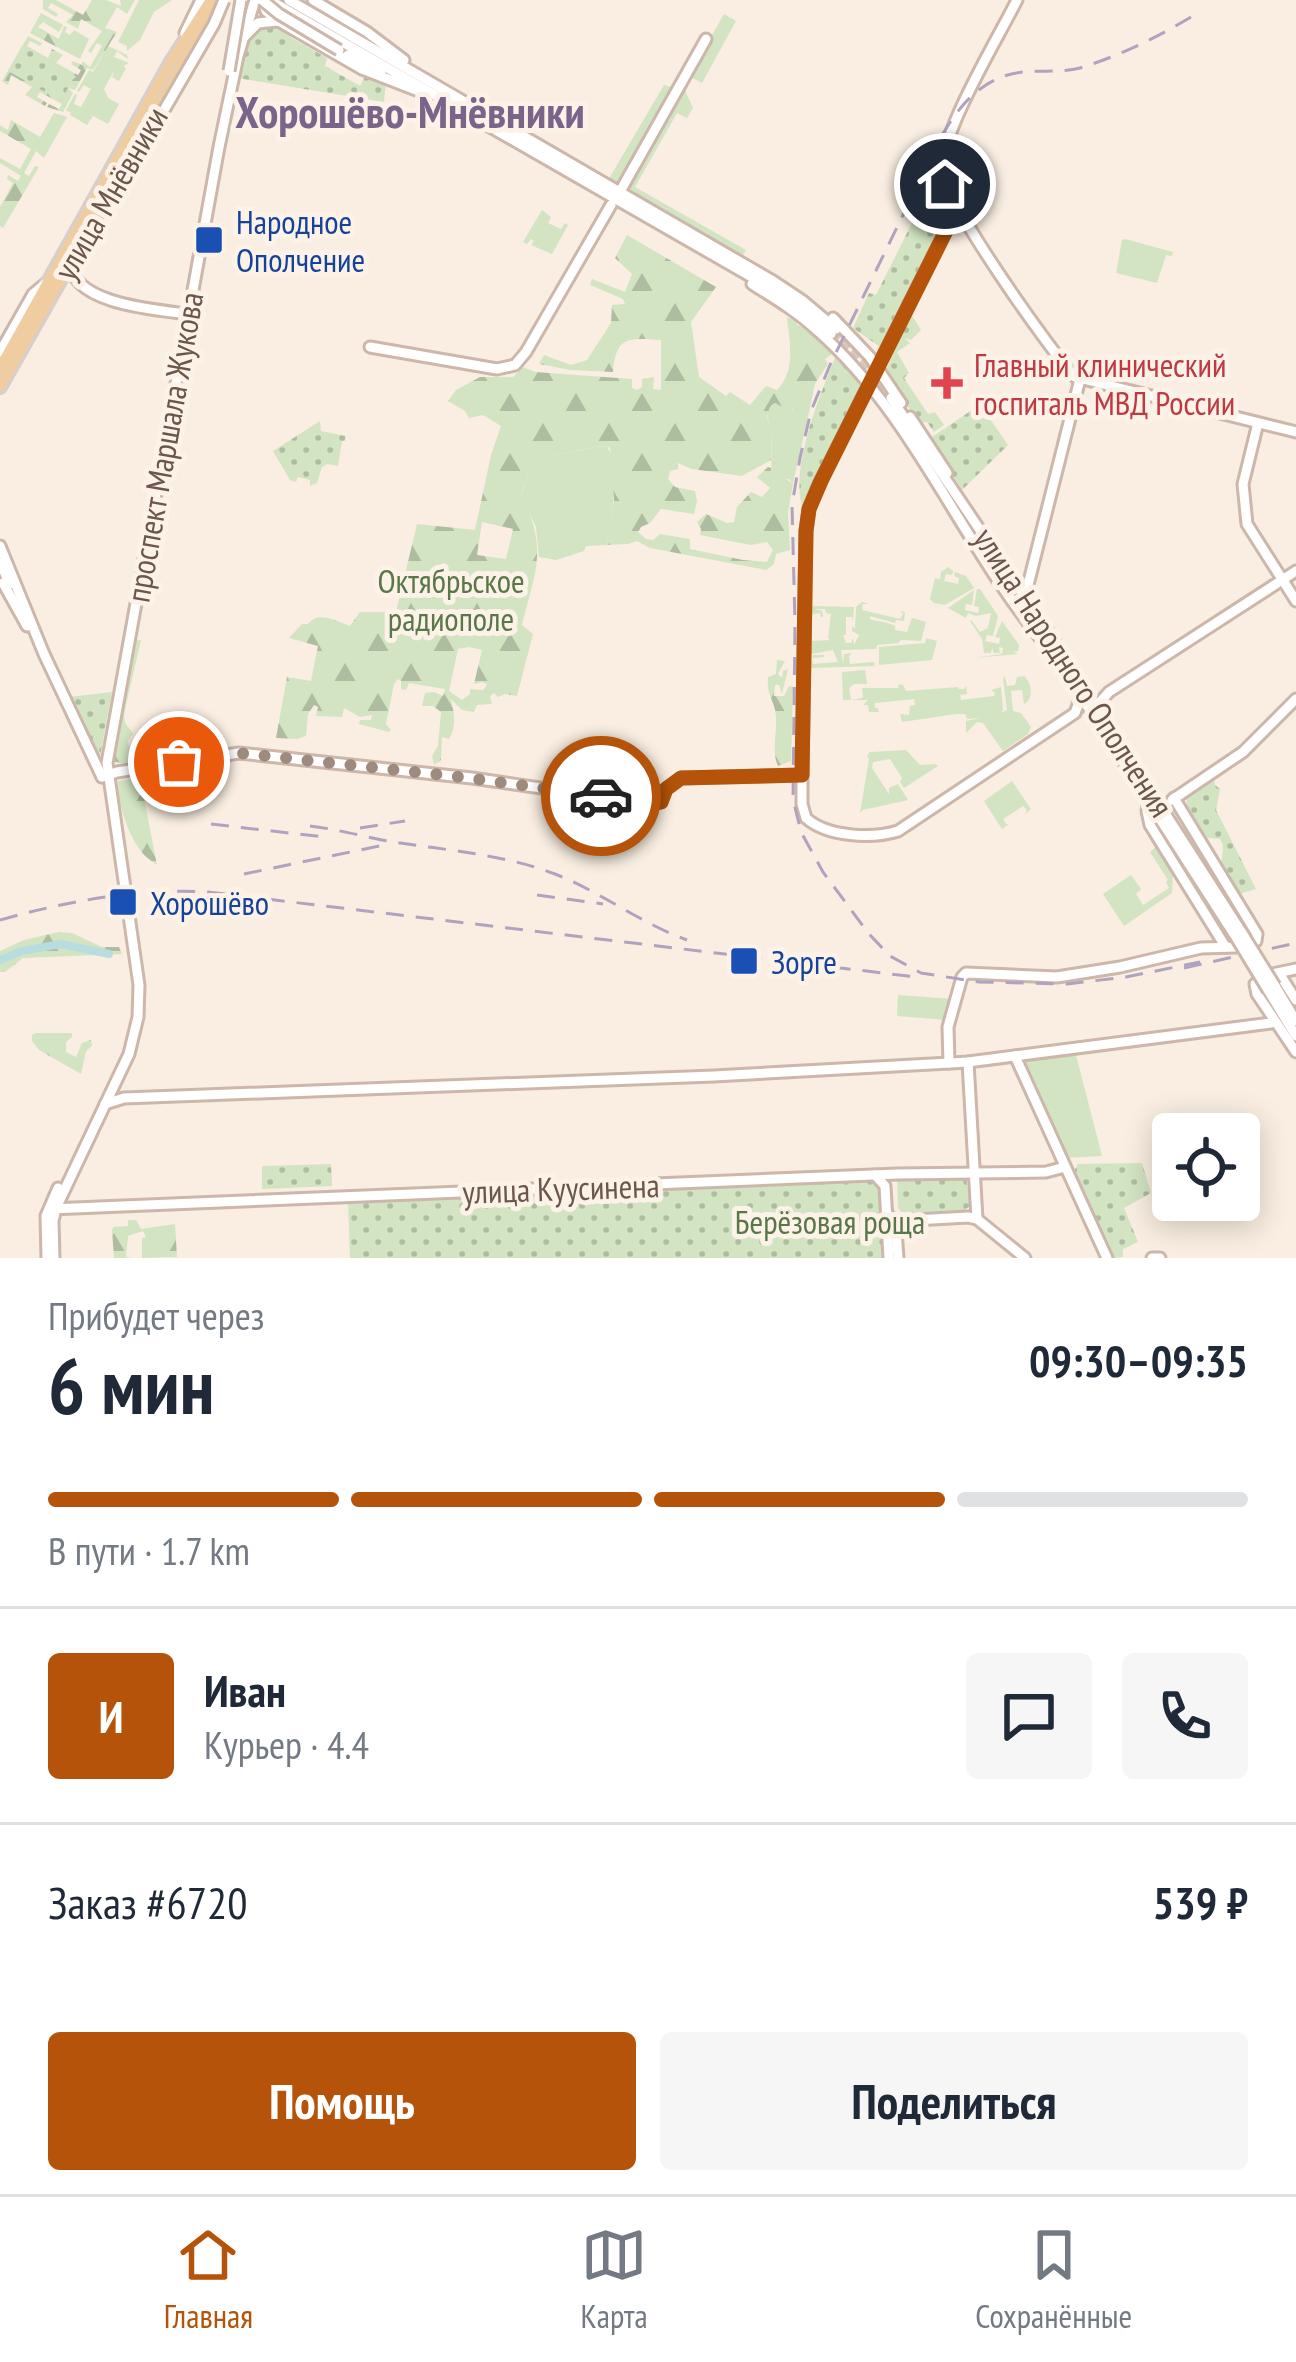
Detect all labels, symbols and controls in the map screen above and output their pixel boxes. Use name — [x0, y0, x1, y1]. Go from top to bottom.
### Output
district label: Хорошёво-Мнёвники — [235, 82, 585, 140]
street label: улица Мнёвники — [43, 99, 177, 287]
pin — [894, 133, 996, 235]
icon: home — [912, 151, 978, 217]
place label: Народное Ополчение — [236, 200, 365, 281]
marker: Народное Ополчение — [193, 224, 225, 256]
street label: проспект Маршала Жукова — [116, 289, 212, 605]
place label: Главный клинический госпиталь МВД России — [974, 343, 1235, 424]
marker: Главный клинический госпиталь МВД России — [931, 367, 963, 399]
street label: улица Народного Ополчения — [964, 519, 1184, 825]
park label: Октябрьское радиополе — [377, 559, 525, 640]
pin — [128, 711, 230, 813]
icon: bag — [146, 729, 212, 795]
courier — [541, 736, 661, 856]
icon: car — [568, 763, 634, 829]
place label: Хорошёво — [150, 881, 269, 924]
marker: Хорошёво — [107, 886, 139, 918]
place label: Зорге — [771, 940, 837, 983]
marker: Зорге — [728, 945, 760, 977]
map controls — [1152, 1113, 1260, 1221]
button: locate — [1152, 1113, 1260, 1221]
street label: улица Куусинена — [462, 1163, 660, 1213]
park label: Берёзовая роща — [735, 1200, 925, 1243]
text: Прибудет через — [48, 1290, 265, 1341]
text: 09:30–09:35 — [1029, 1331, 1248, 1389]
text: 6 мин — [48, 1335, 214, 1436]
text: В пути · 1.7 km — [48, 1525, 250, 1576]
button: chat — [966, 1653, 1092, 1779]
button: phone — [1122, 1653, 1248, 1779]
text: Иван — [204, 1661, 286, 1719]
text: И — [99, 1687, 123, 1745]
text: Курьер · 4.4 — [204, 1719, 369, 1770]
text: Заказ #6720 — [48, 1873, 248, 1931]
text: 539 ₽ — [1153, 1873, 1248, 1931]
button: Помощь — [48, 2032, 636, 2170]
button: Поделиться — [660, 2032, 1248, 2170]
tab: Главная — [164, 2222, 253, 2337]
tab: Карта — [580, 2222, 648, 2337]
tab: Сохранённые — [975, 2222, 1132, 2337]

